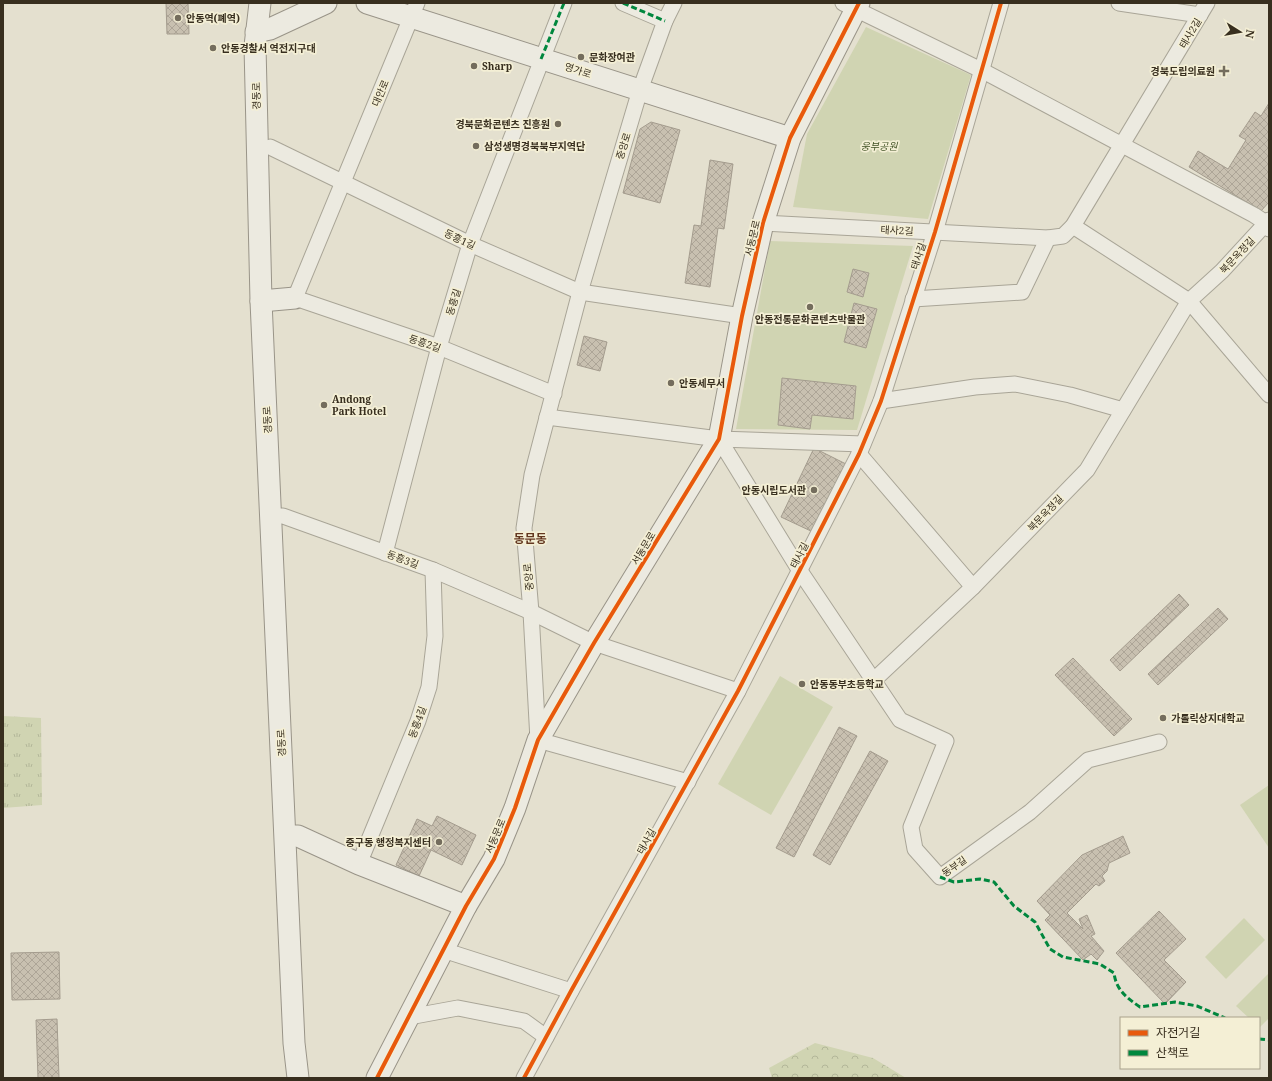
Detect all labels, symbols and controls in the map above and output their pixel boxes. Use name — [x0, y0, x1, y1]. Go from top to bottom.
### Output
place label: 안동역(폐역) — [186, 11, 240, 25]
north arrow — [1220, 12, 1260, 52]
marker: 안동역(폐역) — [173, 13, 183, 23]
street label: 태사2길 — [1175, 15, 1205, 51]
text: N — [1242, 28, 1258, 40]
place label: 안동경찰서 역전지구대 — [221, 41, 316, 55]
marker: 안동경찰서 역전지구대 — [208, 43, 218, 53]
place label: 문화장여관 — [589, 50, 635, 64]
marker: 문화장여관 — [576, 52, 586, 62]
place label: Sharp — [482, 59, 512, 73]
street label: 영가로 — [563, 59, 593, 81]
marker: Sharp — [469, 61, 479, 71]
place label: 경북도립의료원 — [1151, 64, 1215, 78]
marker: 경북도립의료원 — [1218, 65, 1230, 77]
street label: 대안로 — [368, 78, 392, 108]
street label: 경동로 — [249, 82, 263, 110]
place label: 경북문화콘텐츠 진흥원 — [455, 117, 550, 131]
marker: 경북문화콘텐츠 진흥원 — [553, 119, 563, 129]
street label: 중앙로 — [612, 131, 634, 161]
place label: 삼성생명경북북부지역단 — [484, 139, 585, 153]
park label: 웅부공원 — [861, 139, 898, 153]
marker: 삼성생명경북북부지역단 — [471, 141, 481, 151]
street label: 서동문로 — [741, 218, 763, 258]
street label: 태사2길 — [880, 222, 914, 238]
street label: 동흥1길 — [442, 226, 478, 252]
street label: 북문옥정길 — [1216, 233, 1258, 277]
street label: 태사길 — [907, 241, 929, 271]
street label: 동흥길 — [442, 287, 464, 317]
marker: 안동전통문화콘텐츠박물관 — [805, 302, 815, 312]
place label: 안동전통문화콘텐츠박물관 — [755, 312, 865, 326]
street label: 동흥2길 — [407, 331, 443, 355]
place label: 안동세무서 — [679, 376, 725, 390]
marker: 안동세무서 — [666, 378, 676, 388]
place label: Andong Park Hotel — [332, 392, 387, 418]
marker: Andong Park Hotel — [319, 400, 329, 410]
street label: 경동로 — [259, 406, 275, 434]
place label: 안동시립도서관 — [742, 483, 806, 497]
marker: 안동시립도서관 — [809, 485, 819, 495]
street label: 북문옥정길 — [1024, 492, 1066, 534]
street label: 서동문로 — [628, 529, 658, 567]
district label: 동문동 — [513, 530, 547, 547]
street label: 태사길 — [786, 540, 812, 570]
street label: 동흥3길 — [385, 547, 421, 571]
street label: 중앙로 — [520, 563, 536, 591]
place label: 안동동부초등학교 — [810, 677, 884, 691]
marker: 안동동부초등학교 — [797, 679, 807, 689]
street label: 동흥4길 — [405, 704, 429, 740]
place label: 가톨릭상지대학교 — [1171, 711, 1245, 725]
marker: 가톨릭상지대학교 — [1158, 713, 1168, 723]
street label: 경동로 — [273, 729, 289, 757]
street label: 서동문로 — [481, 816, 509, 856]
street label: 태사길 — [633, 826, 659, 856]
place label: 중구동 행정복지센터 — [346, 835, 431, 849]
marker: 중구동 행정복지센터 — [434, 837, 444, 847]
street label: 동부길 — [939, 852, 969, 880]
legend — [1120, 1017, 1260, 1069]
text: 자전거길 — [1156, 1024, 1200, 1041]
text: 산책로 — [1156, 1044, 1189, 1061]

